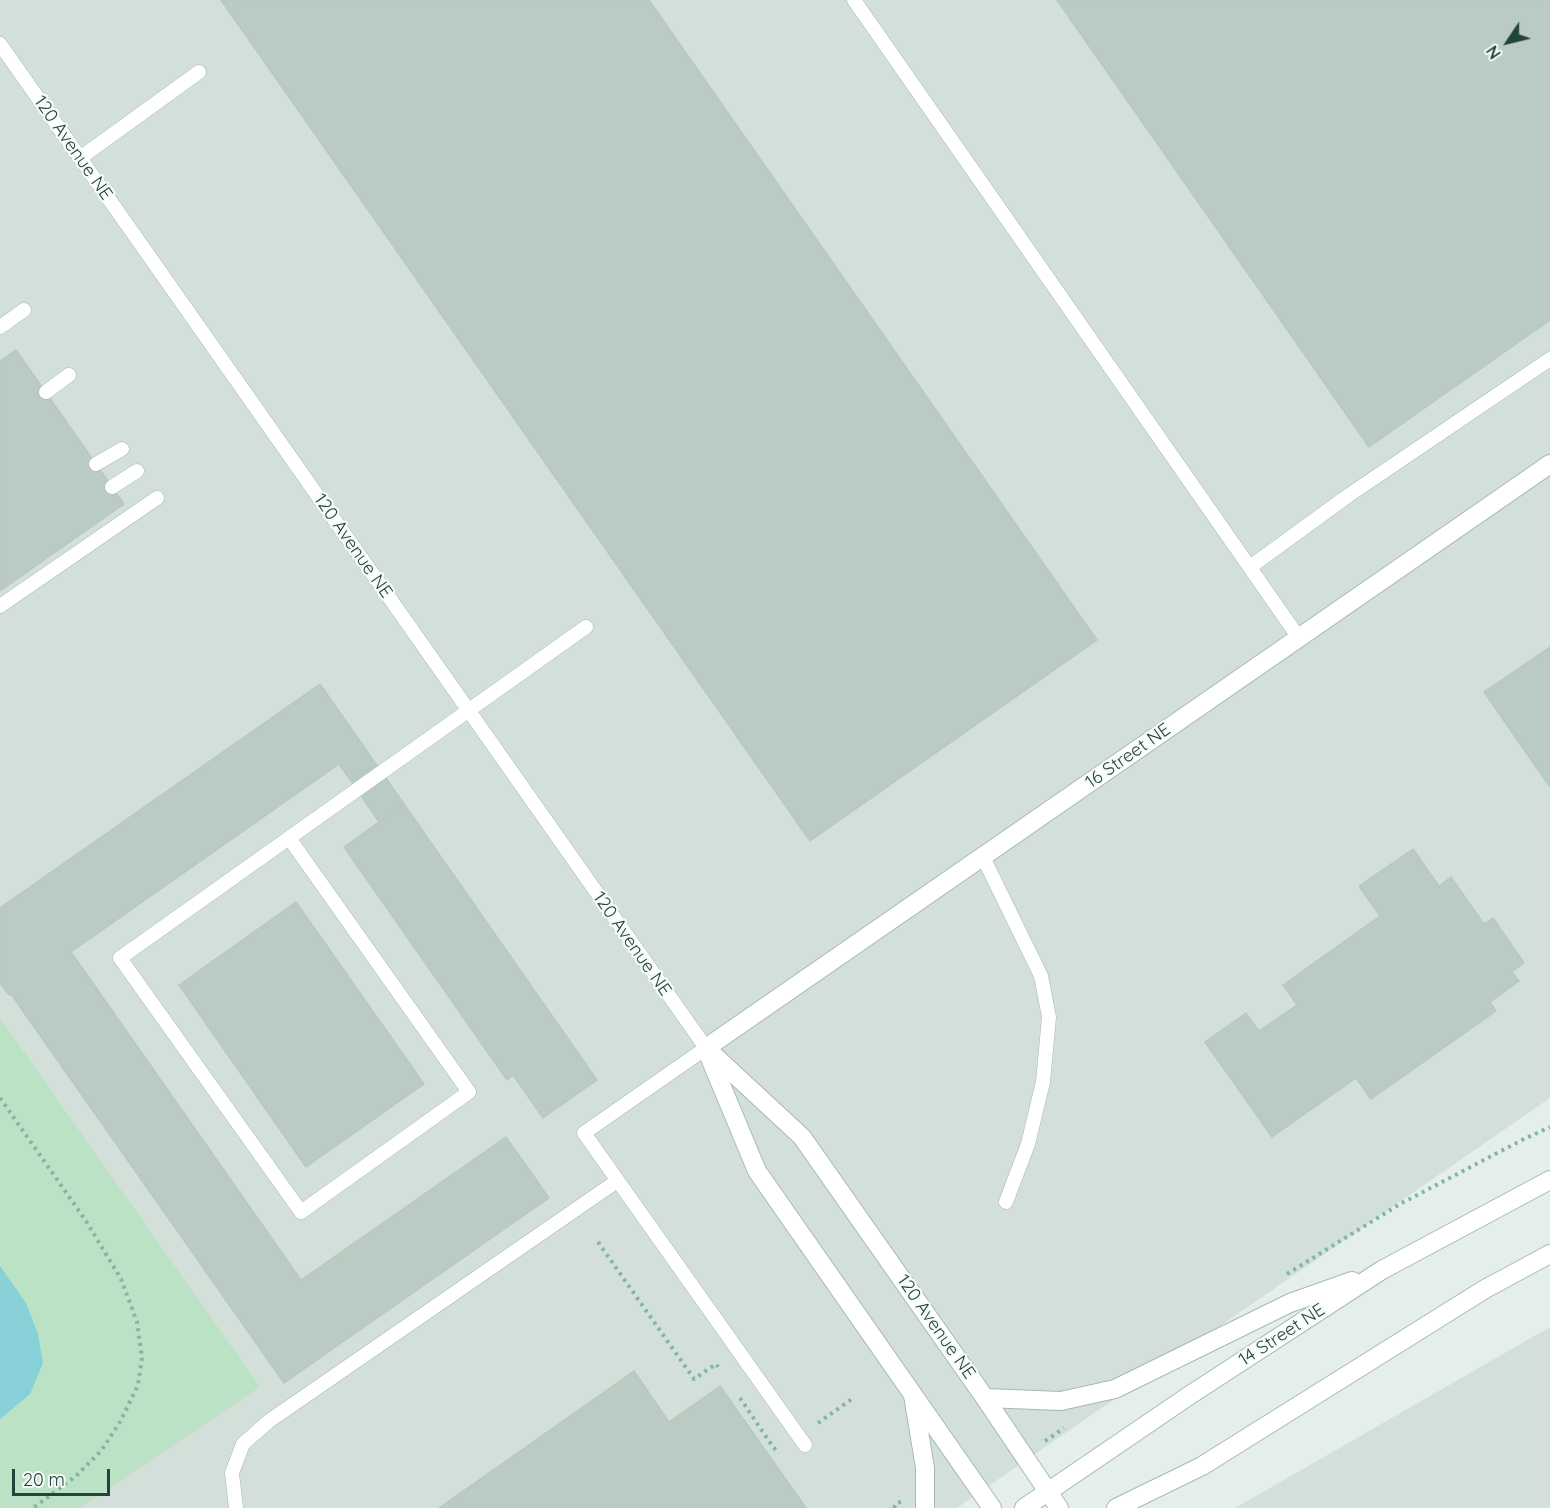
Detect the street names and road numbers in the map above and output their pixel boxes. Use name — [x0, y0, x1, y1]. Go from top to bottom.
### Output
street label: 120 Avenue NE — [29, 92, 117, 204]
street label: 120 Avenue NE — [309, 490, 397, 602]
street label: 16 Street NE — [1081, 719, 1175, 793]
street label: 120 Avenue NE — [588, 888, 676, 1000]
street label: 120 Avenue NE — [892, 1271, 980, 1383]
street label: 14 Street NE — [1235, 1299, 1329, 1371]

